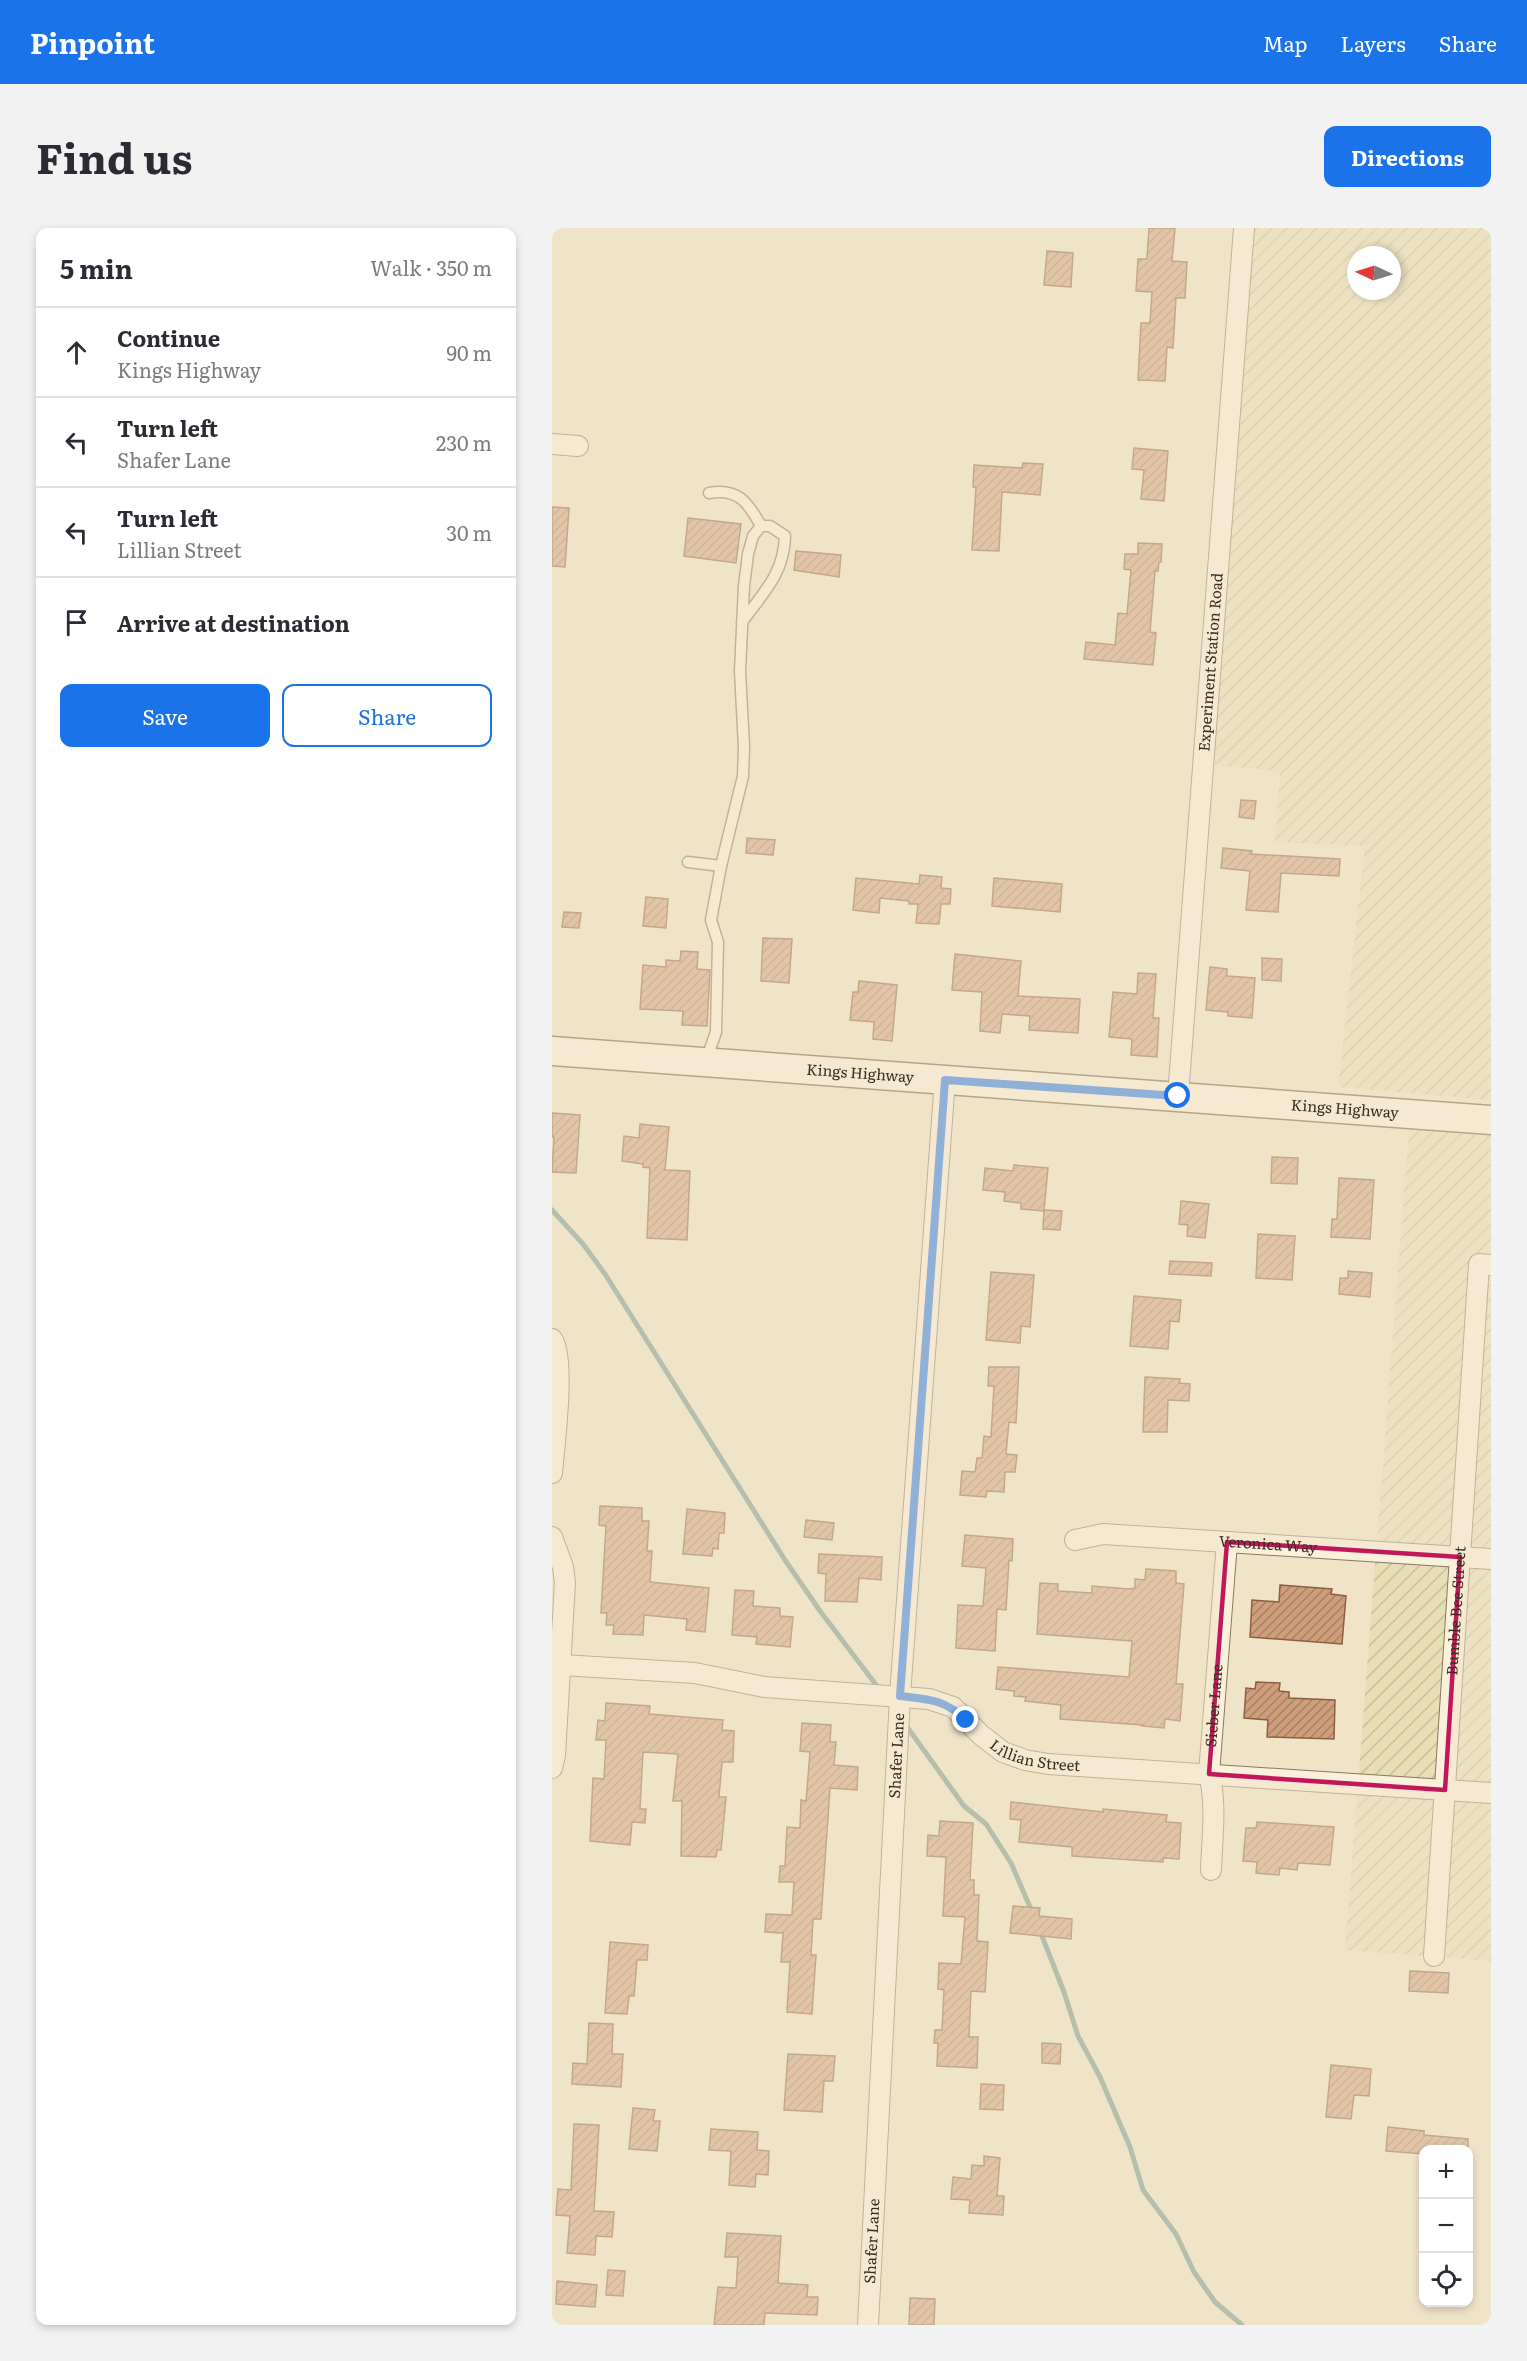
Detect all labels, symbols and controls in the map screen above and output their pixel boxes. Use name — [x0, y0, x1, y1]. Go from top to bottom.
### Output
text: Pinpoint — [30, 21, 155, 63]
text: Map — [1263, 27, 1308, 58]
text: Layers — [1341, 27, 1406, 58]
text: Share — [1439, 27, 1497, 58]
text: Find us — [36, 125, 193, 187]
button: Directions — [1324, 126, 1491, 187]
north arrow — [1347, 246, 1401, 300]
text: 5 min — [60, 248, 133, 287]
text: Walk · 350 m — [370, 252, 492, 282]
text: Continue — [117, 321, 220, 354]
icon: ahead — [60, 336, 93, 369]
text: 90 m — [447, 337, 492, 367]
text: Kings Highway — [117, 354, 261, 384]
text: Turn left — [117, 411, 218, 444]
icon: left — [60, 426, 93, 459]
text: 230 m — [436, 427, 492, 457]
text: Shafer Lane — [117, 444, 231, 474]
text: Turn left — [117, 501, 218, 534]
icon: left — [60, 516, 93, 549]
text: 30 m — [446, 517, 492, 547]
text: Lillian Street — [117, 534, 242, 564]
street label: Experiment Station Road — [1191, 572, 1228, 752]
icon: arrive — [60, 606, 93, 639]
text: Arrive at destination — [117, 606, 350, 639]
button: Save — [60, 684, 270, 747]
button: Share — [282, 684, 492, 747]
street label: Kings Highway — [806, 1057, 915, 1088]
route start — [1164, 1082, 1190, 1108]
street label: Kings Highway — [1290, 1092, 1400, 1123]
street label: Veronica Way — [1218, 1528, 1318, 1558]
street label: Bumble Bee Street — [1439, 1545, 1471, 1676]
street label: Sieber Lane — [1198, 1663, 1228, 1748]
route end — [952, 1706, 978, 1732]
street label: Shafer Lane — [882, 1712, 909, 1799]
street label: Lillian Street — [985, 1733, 1081, 1776]
map controls — [1419, 2145, 1473, 2307]
button: + — [1419, 2145, 1473, 2199]
street label: Shafer Lane — [857, 2198, 884, 2284]
button: − — [1419, 2199, 1473, 2253]
button: locate — [1419, 2253, 1473, 2307]

